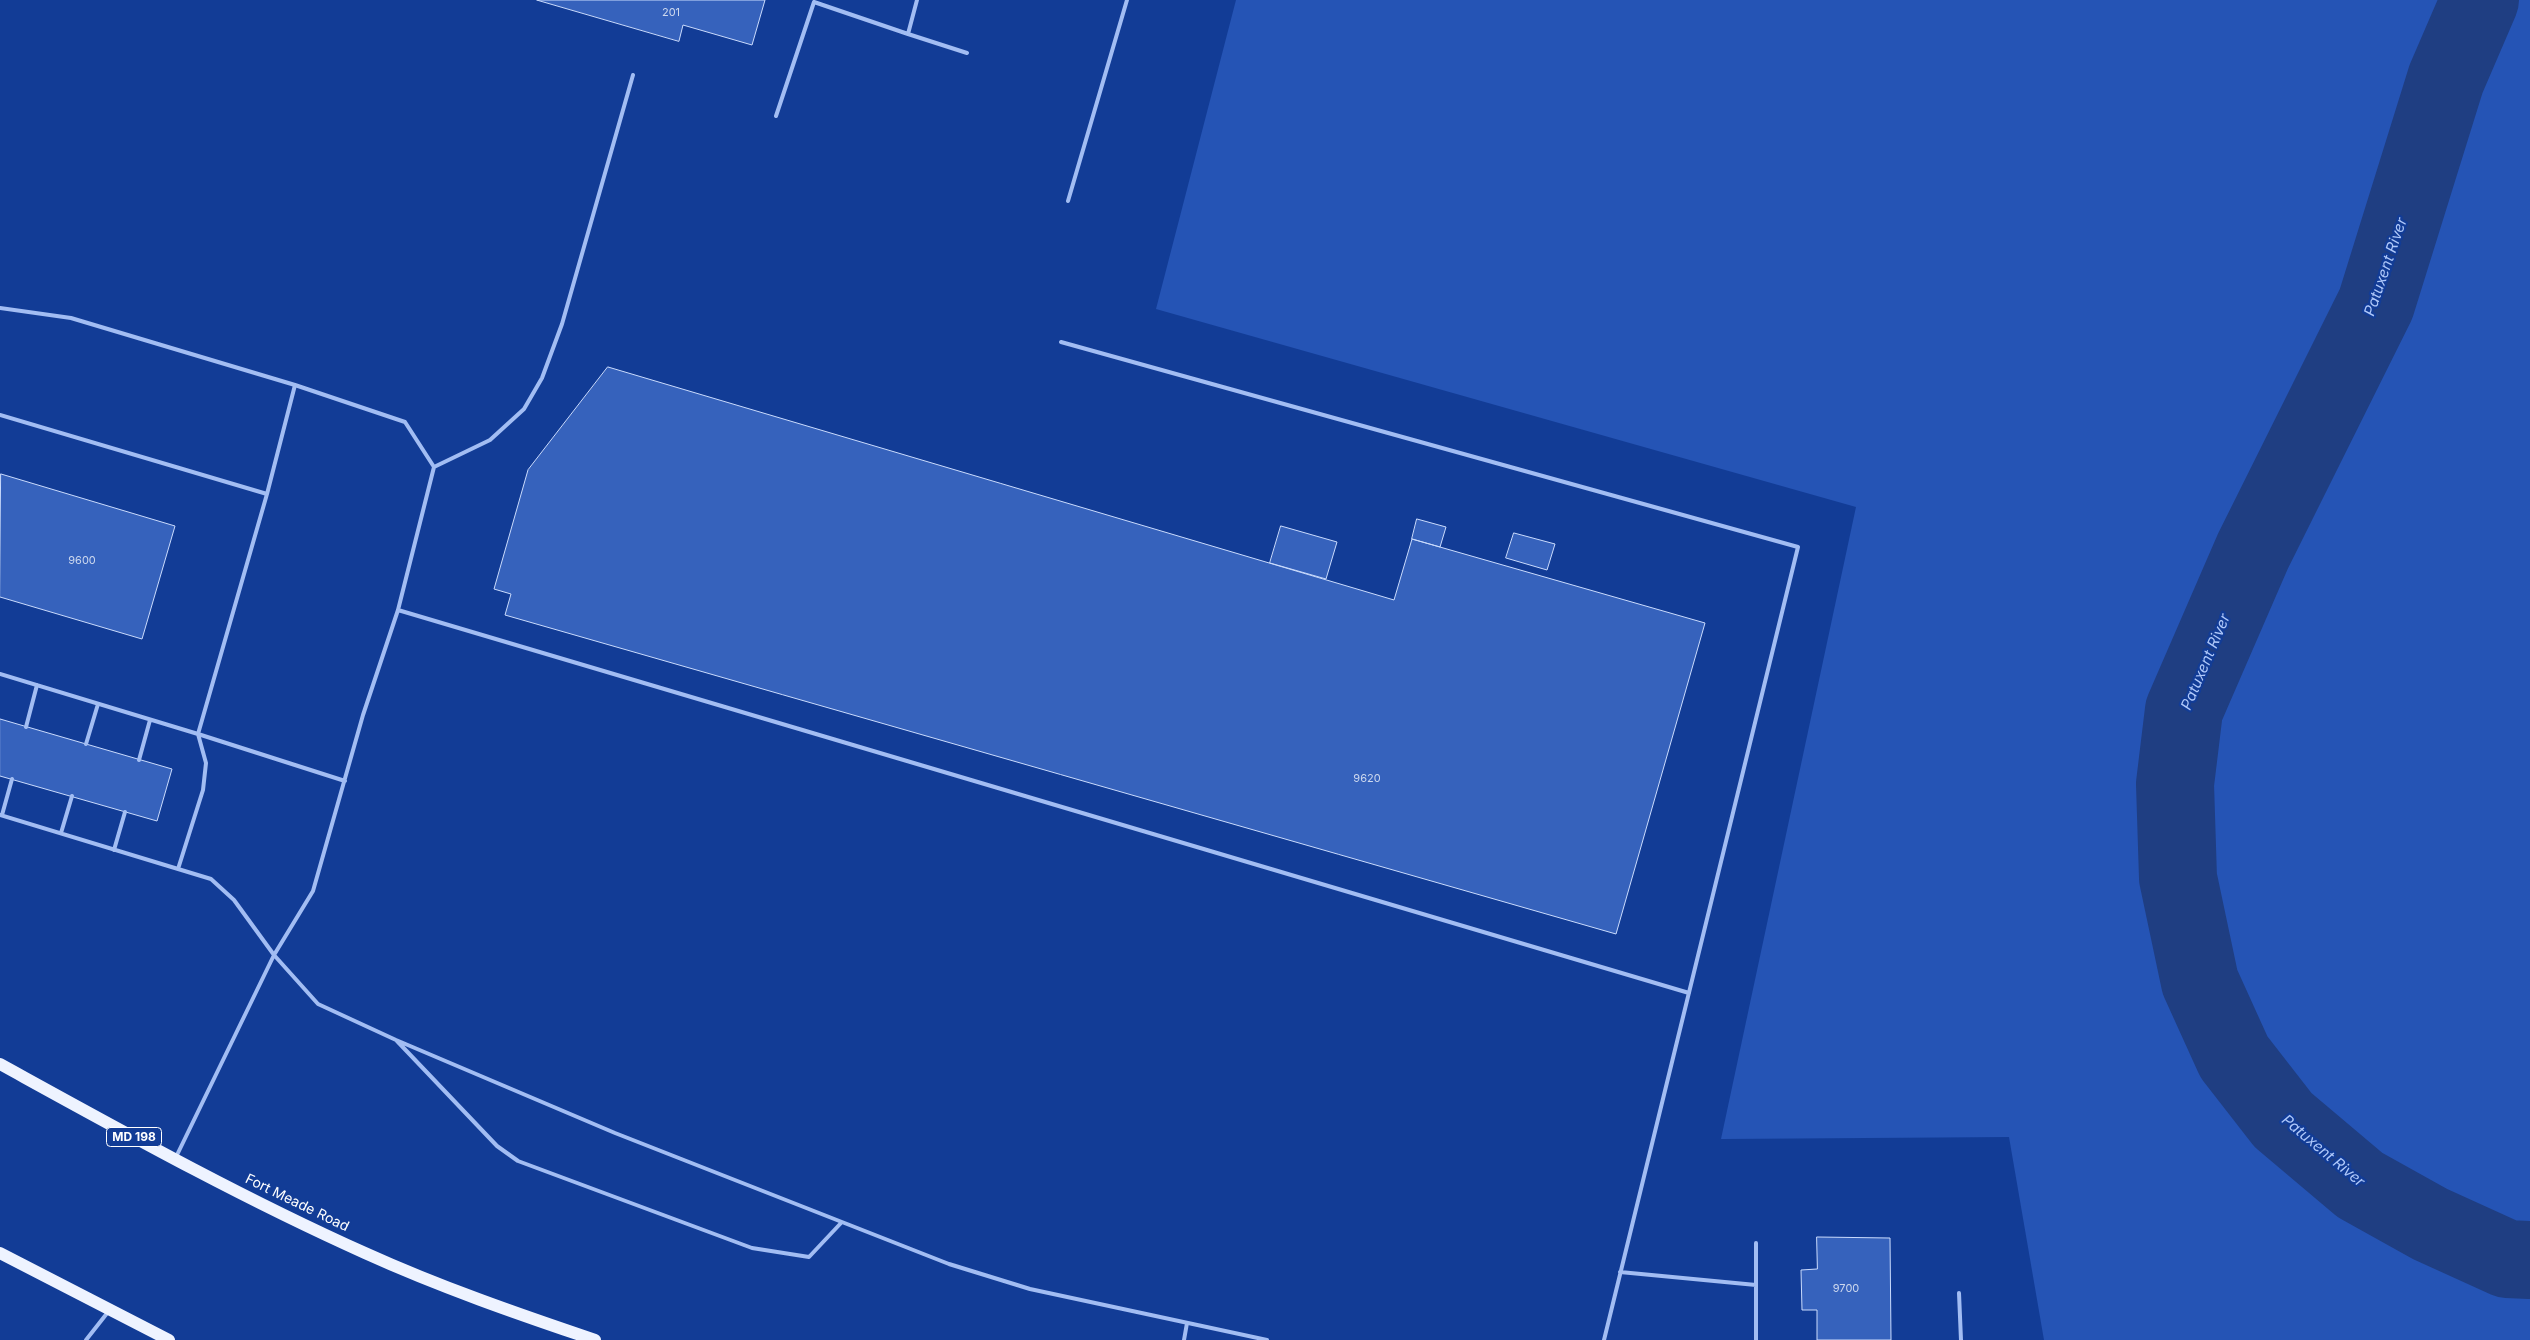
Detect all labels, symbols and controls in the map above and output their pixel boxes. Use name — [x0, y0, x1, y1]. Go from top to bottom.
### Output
house number: 201 — [662, 6, 680, 20]
water label: Patuxent River — [2361, 216, 2411, 318]
house number: 9600 — [68, 554, 96, 568]
water label: Patuxent River — [2178, 611, 2234, 713]
house number: 9620 — [1353, 772, 1381, 786]
water label: Patuxent River — [2278, 1111, 2368, 1191]
road number: MD 198 — [106, 1128, 162, 1146]
street label: Fort Meade Road — [242, 1171, 352, 1235]
house number: 9700 — [1833, 1282, 1859, 1296]

